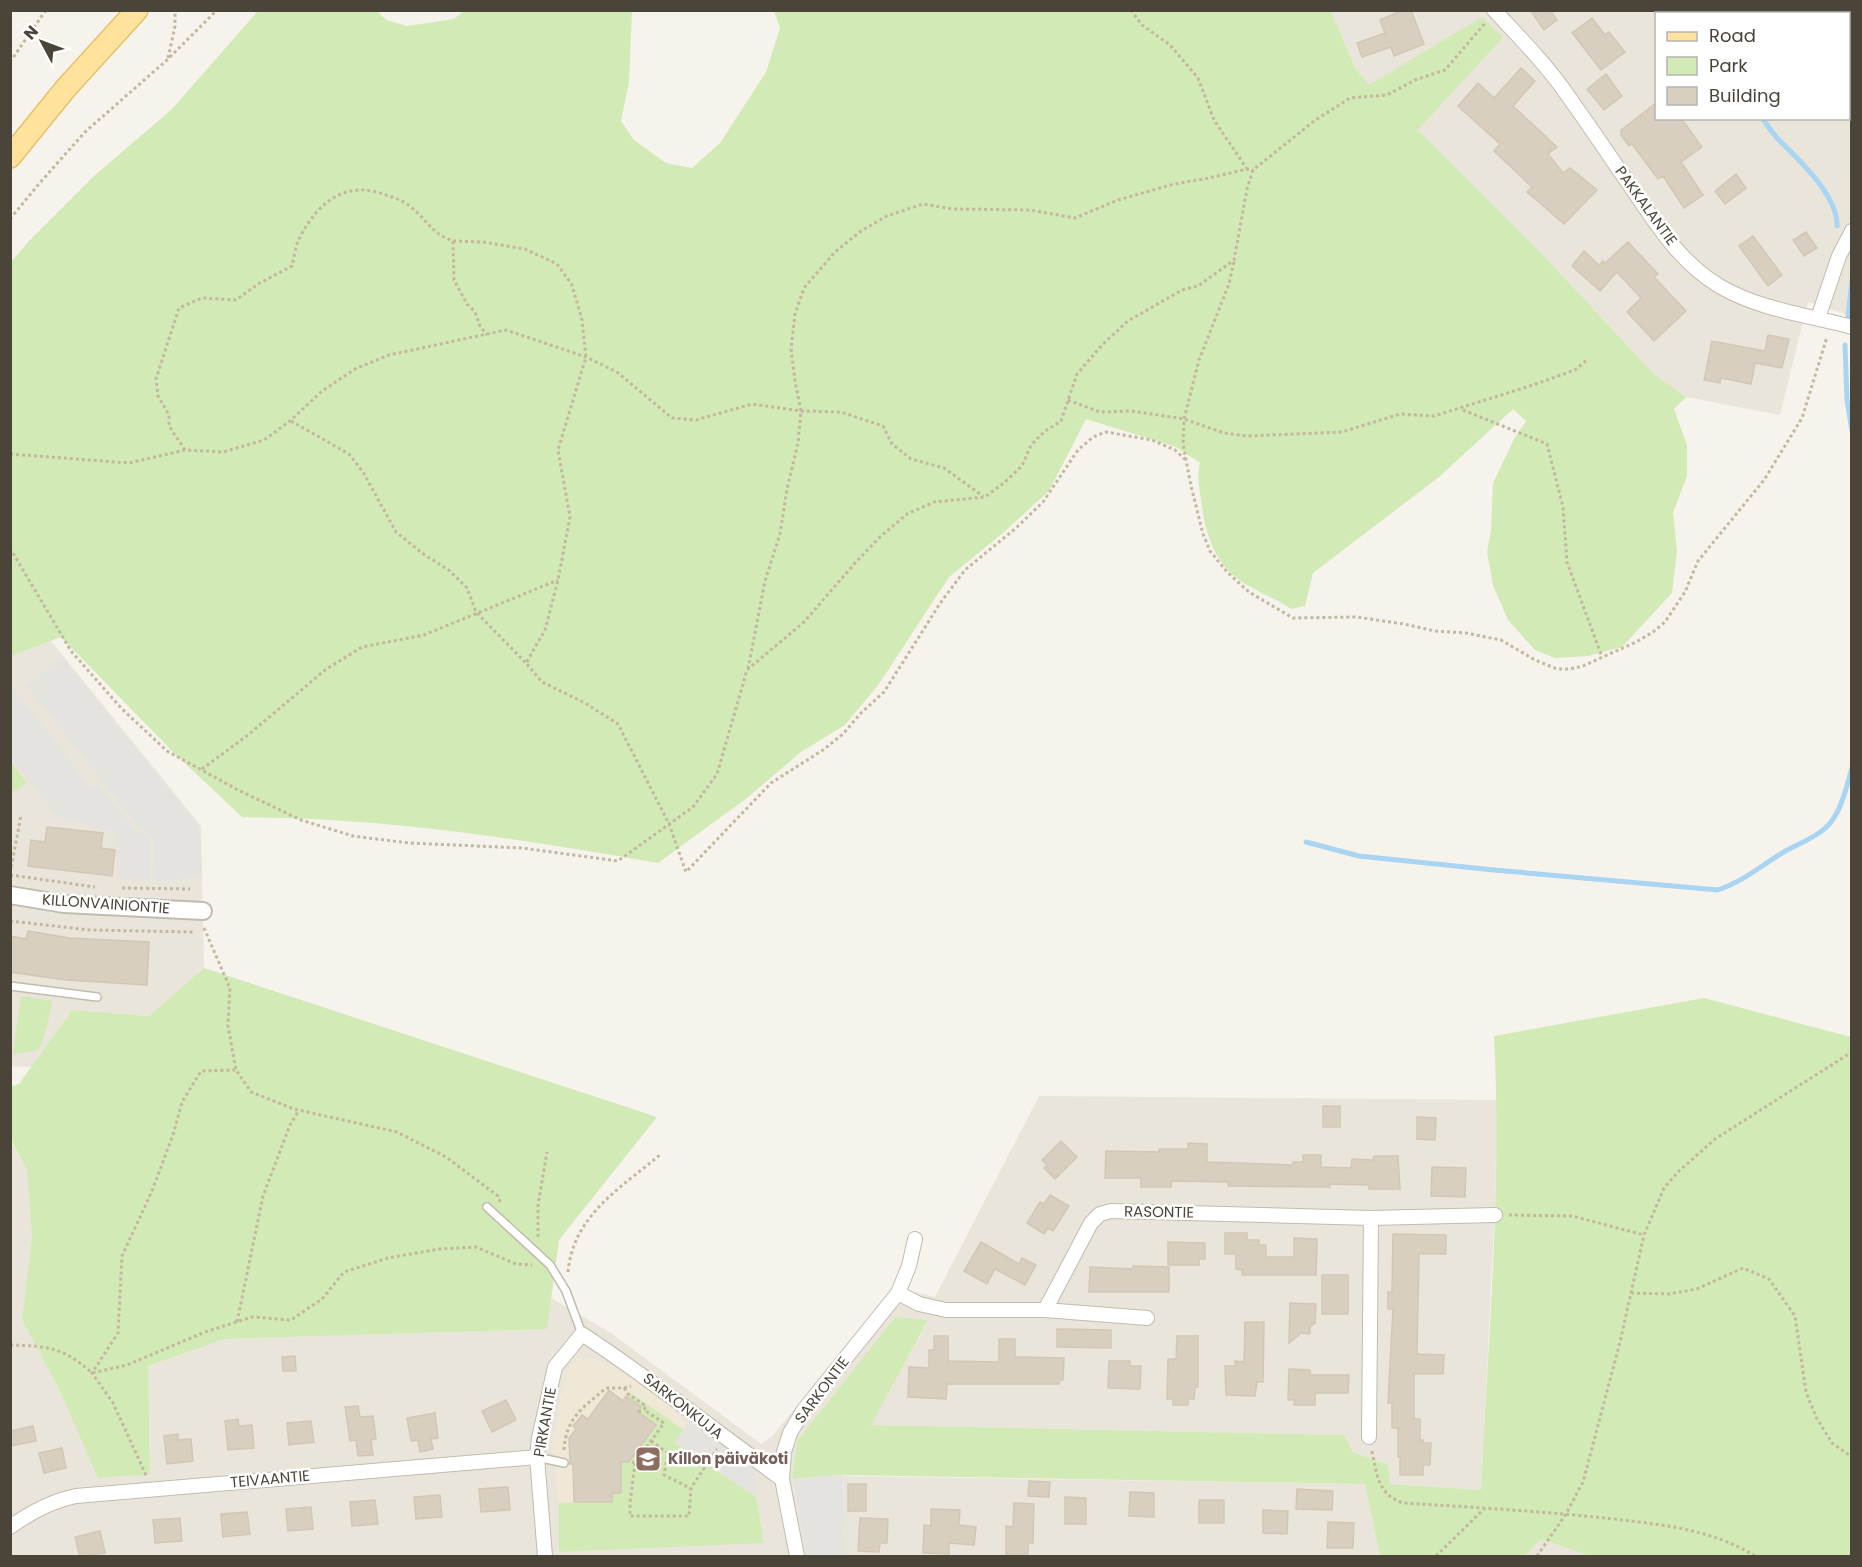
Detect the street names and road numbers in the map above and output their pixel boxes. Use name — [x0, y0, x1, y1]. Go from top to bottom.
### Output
street label: PAKKALANTIE — [1610, 162, 1682, 250]
street label: KILLONVAINIONTIE — [41, 889, 171, 918]
street label: RASONTIE — [1124, 1200, 1194, 1223]
street label: SARKONTIE — [789, 1352, 854, 1428]
street label: SARKONKUJA — [639, 1368, 728, 1444]
street label: PIRKANTIE — [528, 1385, 561, 1459]
street label: TEIVAANTIE — [229, 1465, 311, 1492]

